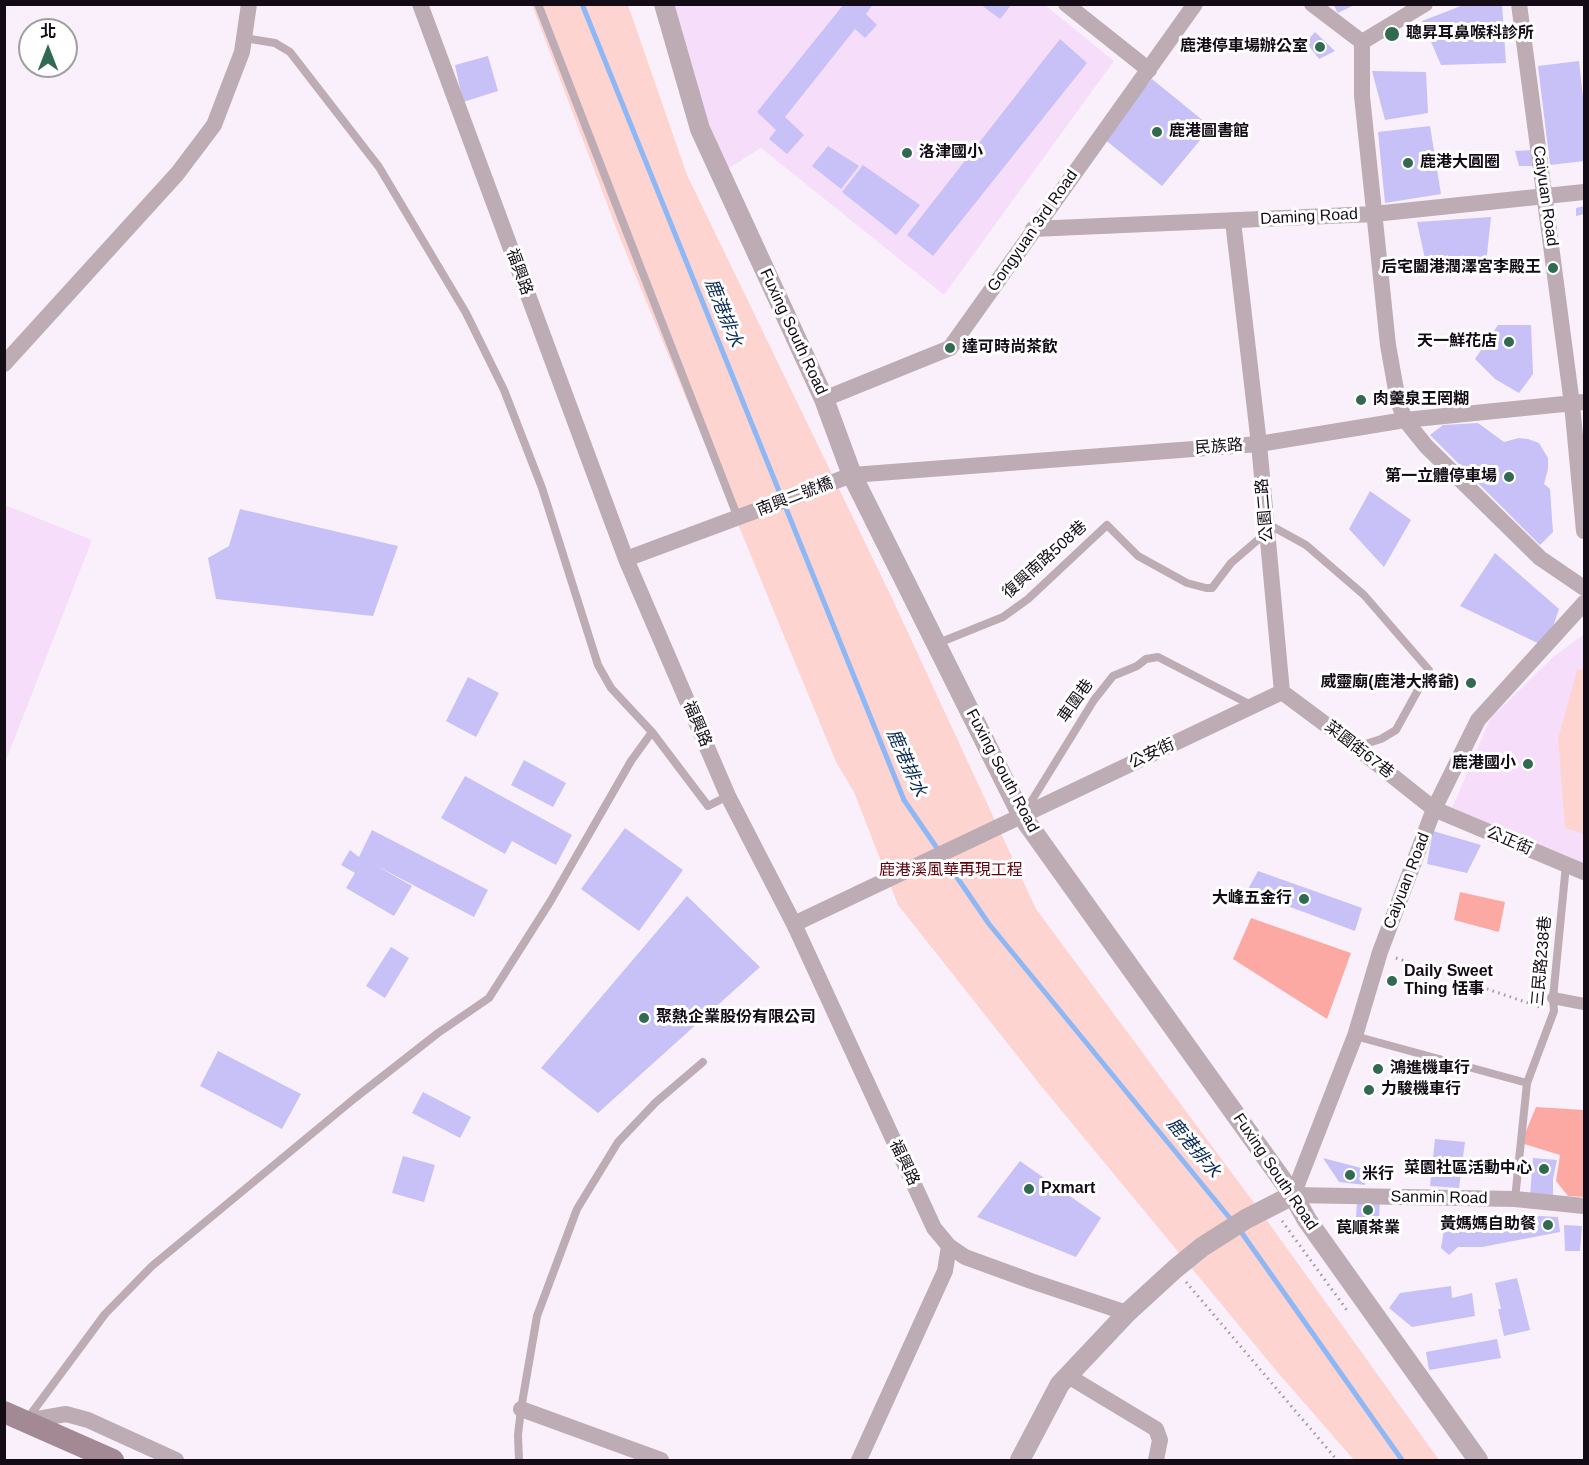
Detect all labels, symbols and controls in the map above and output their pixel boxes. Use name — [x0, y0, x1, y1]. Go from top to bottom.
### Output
north arrow — [18, 18, 78, 78]
text: 北 — [40, 23, 56, 40]
place label: 聰昇耳鼻喉科診所 — [1406, 24, 1534, 44]
marker: 聰昇耳鼻喉科診所 — [1383, 25, 1401, 43]
place label: 鹿港停車場辦公室 — [1180, 37, 1308, 57]
marker: 鹿港停車場辦公室 — [1313, 40, 1327, 54]
place label: 鹿港圖書館 — [1169, 122, 1249, 142]
marker: 鹿港圖書館 — [1150, 125, 1164, 139]
place label: 洛津國小 — [919, 143, 983, 163]
street label: Caiyuan Road — [1528, 144, 1562, 248]
marker: 洛津國小 — [900, 146, 914, 160]
place label: 鹿港大圓圈 — [1420, 153, 1500, 173]
marker: 鹿港大圓圈 — [1401, 156, 1415, 170]
street label: Gongyuan 3rd Road — [984, 166, 1082, 296]
street label: Daming Road — [1260, 205, 1358, 229]
street label: 福興路 — [502, 246, 536, 298]
place label: 后宅闔港潤澤宮李殿王 — [1381, 258, 1541, 278]
marker: 后宅闔港潤澤宮李殿王 — [1546, 261, 1560, 275]
street label: Fuxing South Road — [755, 266, 831, 398]
water label: 鹿港排水 — [700, 276, 746, 350]
place label: 天一鮮花店 — [1417, 332, 1497, 352]
marker: 天一鮮花店 — [1502, 335, 1516, 349]
place label: 達可時尚茶飲 — [962, 338, 1058, 358]
marker: 達可時尚茶飲 — [943, 341, 957, 355]
place label: 肉羹泉王罔糊 — [1373, 390, 1469, 410]
marker: 肉羹泉王罔糊 — [1354, 393, 1368, 407]
street label: 民族路 — [1194, 436, 1244, 458]
place label: 第一立體停車場 — [1385, 467, 1497, 487]
marker: 第一立體停車場 — [1502, 470, 1516, 484]
street label: 南興二號橋 — [754, 474, 836, 520]
street label: 公園二路 — [1253, 477, 1277, 543]
street label: 復興南路508巷 — [999, 517, 1091, 603]
place label: 威靈廟(鹿港大將爺) — [1320, 673, 1459, 693]
street label: 車圍巷 — [1054, 676, 1098, 726]
marker: 威靈廟(鹿港大將爺) — [1464, 676, 1478, 690]
street label: 福興路 — [679, 698, 715, 750]
street label: Fuxing South Road — [961, 706, 1043, 836]
street label: 菜園街67巷 — [1321, 717, 1397, 783]
water label: 鹿港排水 — [881, 726, 931, 800]
street label: 公安街 — [1126, 735, 1178, 773]
place label: 鹿港國小 — [1452, 754, 1516, 774]
marker: 鹿港國小 — [1521, 757, 1535, 771]
street label: 公正街 — [1483, 823, 1535, 859]
street label: Caiyuan Road — [1380, 830, 1434, 932]
park label: 鹿港溪風華再現工程 — [879, 861, 1023, 881]
place label: 大峰五金行 — [1212, 889, 1292, 909]
marker: 大峰五金行 — [1297, 892, 1311, 906]
street label: 三民路238巷 — [1528, 915, 1556, 1007]
place label: Daily Sweet Thing 恬事 — [1404, 962, 1493, 1000]
marker: Daily Sweet Thing 恬事 — [1385, 974, 1399, 988]
place label: 聚熱企業股份有限公司 — [656, 1008, 816, 1028]
marker: 聚熱企業股份有限公司 — [637, 1011, 651, 1025]
place label: 鴻進機車行 — [1390, 1059, 1470, 1079]
marker: 鴻進機車行 — [1371, 1062, 1385, 1076]
place label: 力駿機車行 — [1381, 1080, 1461, 1100]
marker: 力駿機車行 — [1362, 1083, 1376, 1097]
street label: Fuxing South Road — [1229, 1110, 1321, 1234]
water label: 鹿港排水 — [1162, 1113, 1224, 1183]
street label: 福興路 — [885, 1137, 923, 1189]
place label: 菜園社區活動中心 — [1404, 1159, 1532, 1179]
marker: 菜園社區活動中心 — [1537, 1162, 1551, 1176]
place label: 米行 — [1362, 1165, 1394, 1185]
marker: 米行 — [1343, 1168, 1357, 1182]
place label: Pxmart — [1041, 1179, 1095, 1199]
marker: Pxmart — [1022, 1182, 1036, 1196]
street label: Sanmin Road — [1390, 1188, 1488, 1208]
marker: 苠順茶業 — [1361, 1203, 1375, 1217]
place label: 黃媽媽自助餐 — [1440, 1215, 1536, 1235]
marker: 黃媽媽自助餐 — [1541, 1218, 1555, 1232]
place label: 苠順茶業 — [1336, 1219, 1400, 1239]

